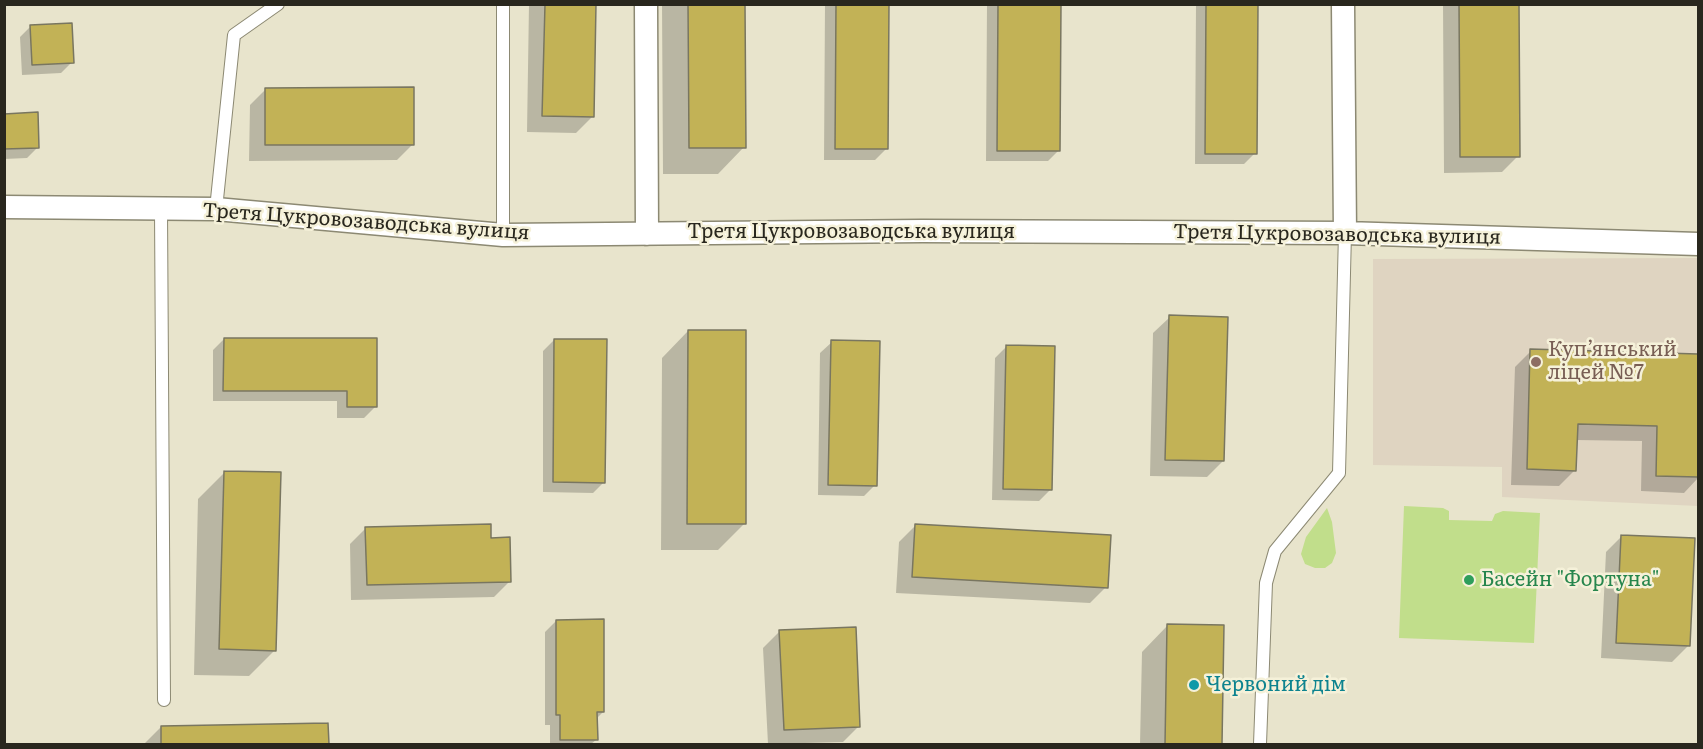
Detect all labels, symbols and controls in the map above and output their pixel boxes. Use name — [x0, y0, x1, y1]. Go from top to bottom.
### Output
street label: Третя Цукровозаводська вулиця — [202, 199, 530, 245]
street label: Третя Цукровозаводська вулиця — [687, 220, 1015, 244]
street label: Третя Цукровозаводська вулиця — [1173, 220, 1501, 250]
place label: Купʼянський ліцей №7 — [1548, 338, 1677, 385]
marker: Купʼянський ліцей №7 — [1529, 355, 1543, 369]
place label: Басейн "Фортуна" — [1481, 568, 1659, 592]
marker: Басейн "Фортуна" — [1462, 573, 1476, 587]
place label: Червоний дім — [1206, 673, 1346, 697]
marker: Червоний дім — [1187, 678, 1201, 692]

